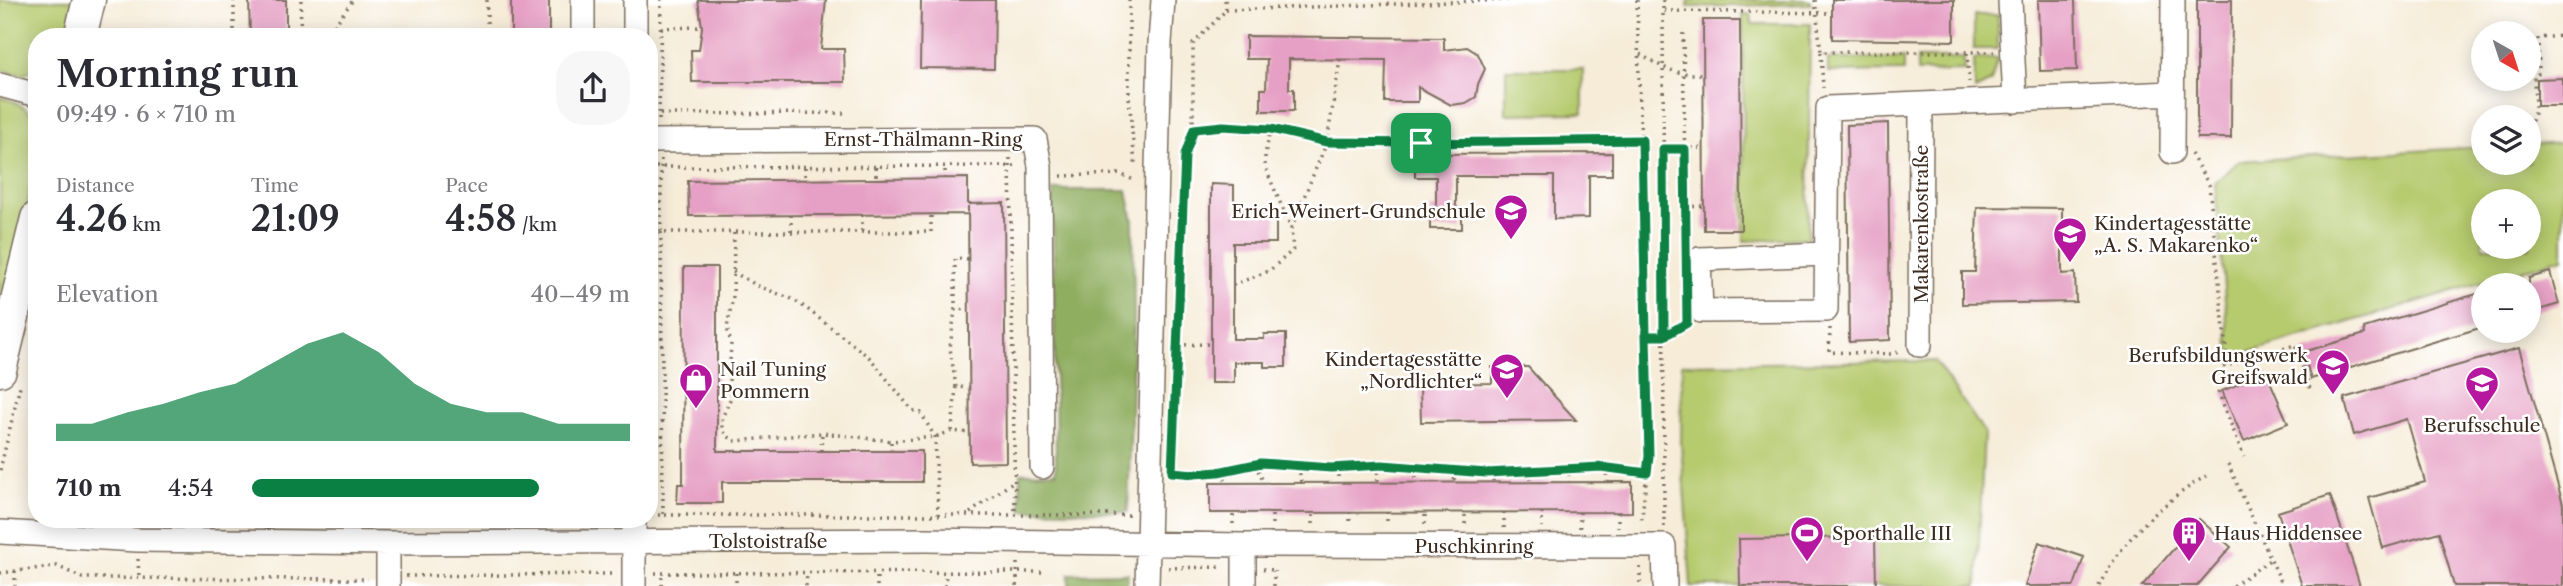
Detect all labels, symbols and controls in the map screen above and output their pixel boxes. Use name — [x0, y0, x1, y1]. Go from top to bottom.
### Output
north arrow — [2471, 21, 2541, 91]
map controls — [2471, 21, 2541, 343]
text: Morning run — [56, 50, 299, 97]
button: share — [556, 51, 630, 125]
text: 09:49 · 6 × 710 m — [56, 100, 236, 128]
button: layers — [2471, 105, 2541, 175]
pin — [1391, 113, 1451, 173]
icon: arrive — [1402, 124, 1440, 162]
street label: Ernst-Thälmann-Ring — [824, 128, 1023, 151]
street label: Makarenkostraße — [1910, 145, 1933, 303]
text: Distance — [56, 174, 135, 197]
text: Time — [251, 174, 299, 197]
text: Pace — [445, 174, 488, 197]
button: + — [2471, 189, 2541, 259]
school or university icon: Erich-Weinert-Grundschule — [1492, 192, 1530, 241]
text: 4.26 — [56, 197, 127, 240]
text: 21:09 — [251, 197, 340, 240]
text: 4:58 — [445, 197, 517, 240]
place label: Erich-Weinert-Grundschule — [1231, 200, 1486, 223]
place label: Kindertagesstätte „A. S. Makarenko“ — [2094, 212, 2258, 257]
text: km — [127, 213, 161, 236]
text: /km — [517, 213, 557, 236]
school or university icon: Kindertagesstätte „A. S. Makarenko“ — [2051, 215, 2089, 264]
button: − — [2471, 273, 2541, 343]
text: Elevation — [56, 280, 159, 308]
text: 40–49 m — [531, 280, 630, 308]
place label: Berufsbildungswerk Greifswald — [2128, 344, 2309, 389]
school or university icon: Berufsbildungswerk Greifswald — [2314, 347, 2352, 396]
place label: Kindertagesstätte „Nordlichter“ — [1325, 348, 1482, 393]
school or university icon: Kindertagesstätte „Nordlichter“ — [1488, 351, 1526, 400]
place label: Nail Tuning Pommern — [720, 358, 827, 403]
shop icon: Nail Tuning Pommern — [677, 361, 715, 410]
school or university icon: Berufsschule — [2463, 364, 2501, 413]
place label: Berufsschule — [2424, 414, 2540, 437]
text: 710 m — [56, 474, 121, 502]
text: 4:54 — [168, 474, 214, 502]
sports icon: Sporthalle III — [1788, 514, 1826, 563]
building icon: Haus Hiddensee — [2170, 514, 2208, 563]
place label: Sporthalle III — [1832, 522, 1952, 545]
place label: Haus Hiddensee — [2214, 522, 2363, 545]
street label: Tolstoistraße — [709, 530, 827, 553]
street label: Puschkinring — [1415, 535, 1534, 558]

